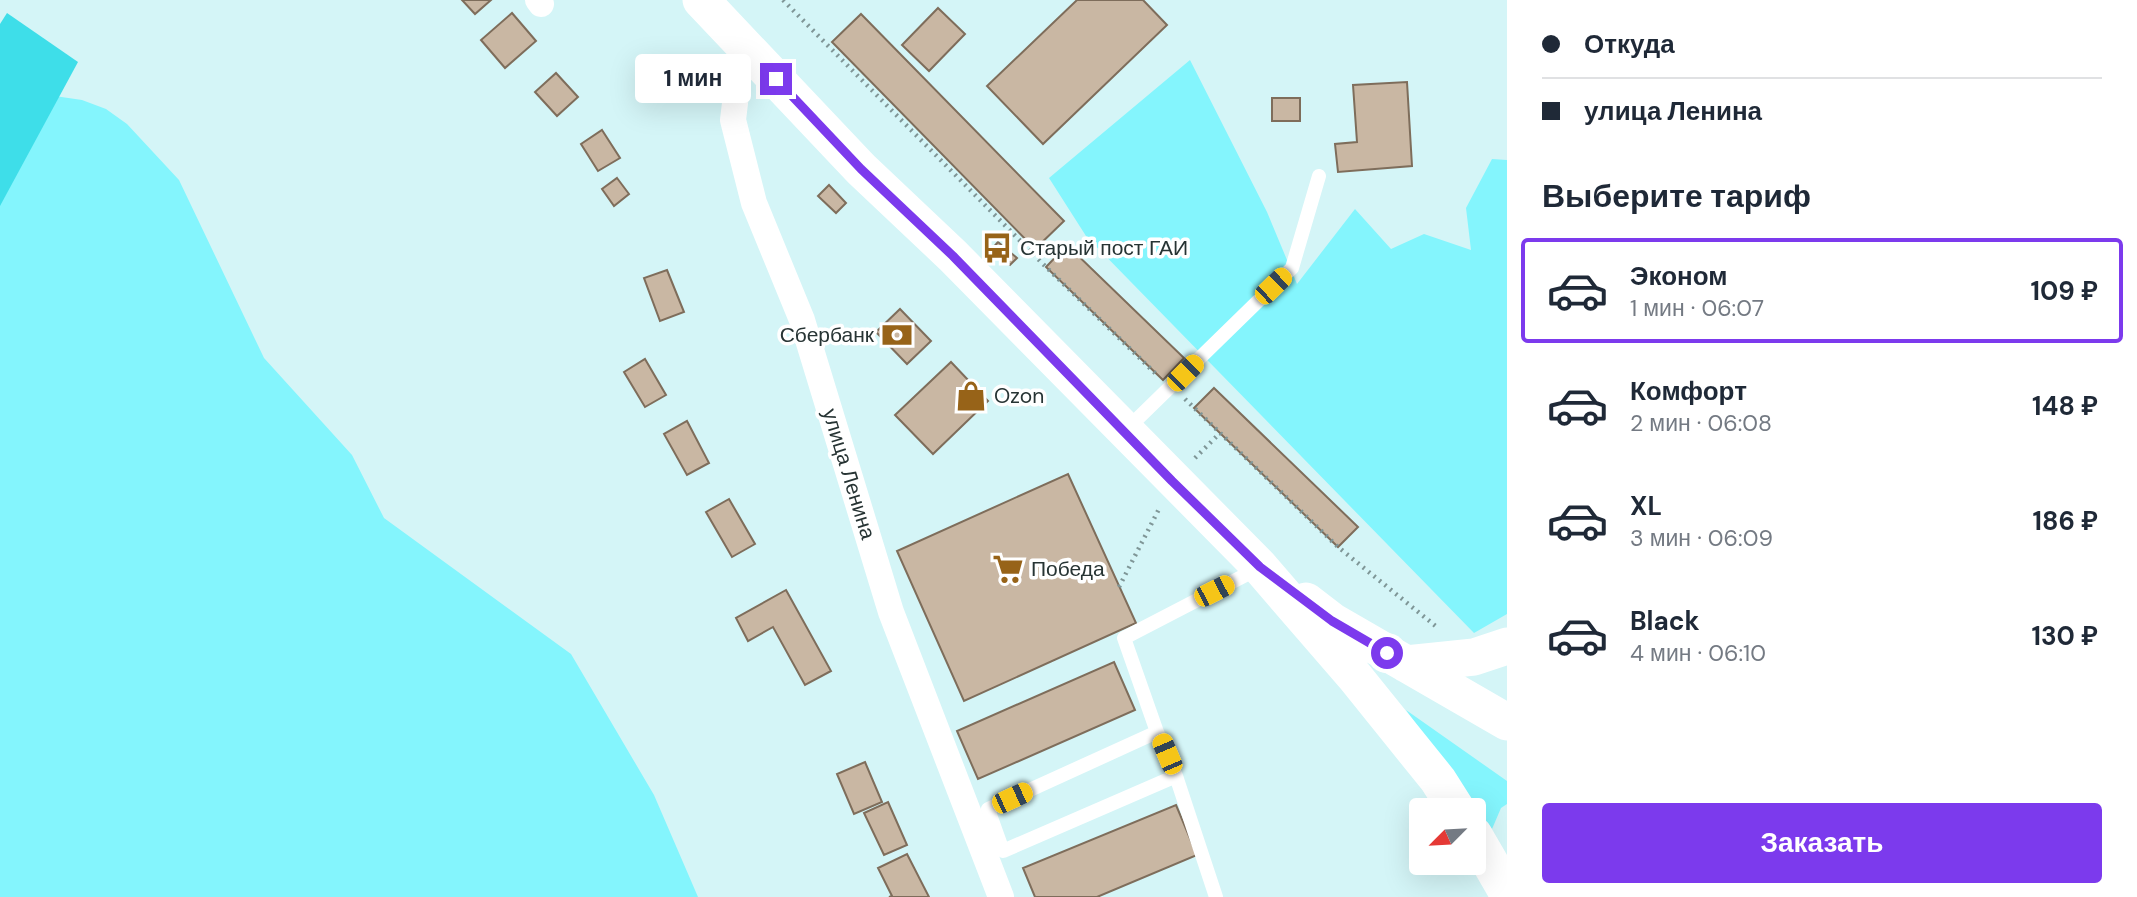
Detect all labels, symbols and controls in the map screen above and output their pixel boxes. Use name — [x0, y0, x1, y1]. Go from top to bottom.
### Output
text: Откуда — [1584, 27, 1675, 61]
callout: 1 мин — [636, 55, 752, 104]
text: 1 мин — [664, 63, 722, 93]
route end — [760, 63, 792, 95]
text: улица Ленина — [1584, 94, 1762, 128]
text: Выберите тариф — [1542, 175, 1811, 217]
bus stop icon: Старый пост ГАИ — [980, 231, 1014, 265]
place label: Старый пост ГАИ — [1020, 234, 1188, 262]
icon: car — [1546, 259, 1609, 322]
text: Эконом — [1630, 259, 1728, 293]
car — [1251, 264, 1296, 308]
text: 109 ₽ — [2031, 274, 2098, 308]
text: 1 мин · 06:07 — [1630, 293, 1764, 323]
bank icon: Сбербанк — [880, 318, 914, 352]
place label: Сбербанк — [780, 321, 875, 349]
car — [1163, 351, 1208, 395]
icon: car — [1546, 374, 1609, 437]
text: Комфорт — [1630, 374, 1747, 408]
shop icon: Ozon — [954, 379, 988, 413]
place label: Ozon — [994, 382, 1044, 410]
text: 148 ₽ — [2032, 389, 2098, 423]
street label: улица Ленина — [816, 405, 882, 543]
text: 2 мин · 06:08 — [1630, 408, 1772, 438]
icon: car — [1546, 489, 1609, 552]
text: XL — [1630, 489, 1662, 523]
text: 186 ₽ — [2032, 504, 2098, 538]
text: 3 мин · 06:09 — [1630, 523, 1773, 553]
supermarket icon: Победа — [991, 552, 1025, 586]
place label: Победа — [1031, 555, 1105, 583]
car — [1191, 572, 1238, 610]
icon: car — [1546, 604, 1609, 667]
text: Black — [1630, 604, 1700, 638]
text: 130 ₽ — [2031, 619, 2098, 653]
route start — [1371, 637, 1403, 669]
text: 4 мин · 06:10 — [1630, 638, 1766, 668]
car — [1150, 731, 1185, 777]
car — [989, 780, 1036, 816]
north arrow — [1409, 798, 1486, 875]
map controls — [1409, 798, 1486, 875]
button: Заказать — [1542, 803, 2102, 883]

